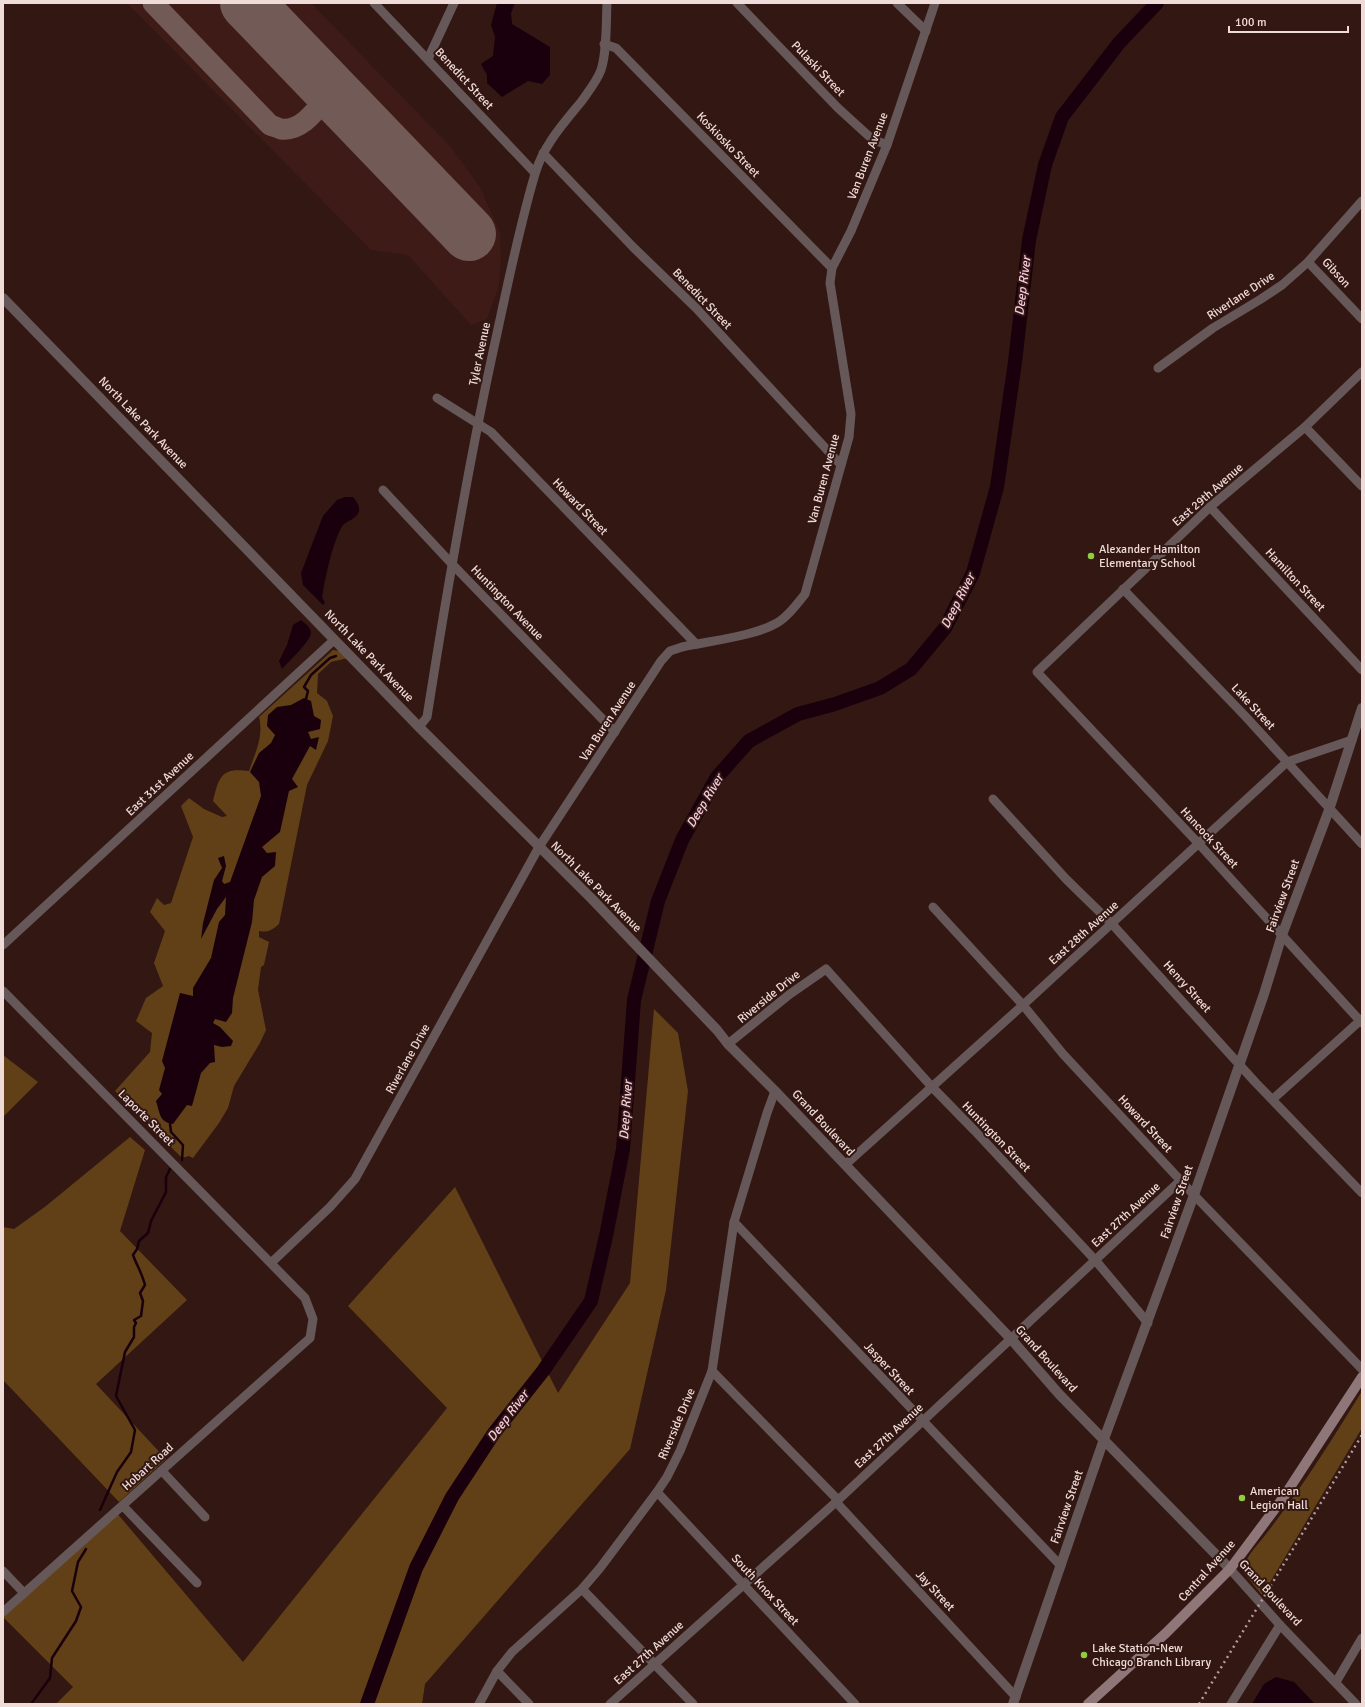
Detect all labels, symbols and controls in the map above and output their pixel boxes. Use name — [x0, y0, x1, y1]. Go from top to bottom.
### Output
scale bar — [1229, 8, 1348, 34]
text: 100 m — [1235, 15, 1267, 30]
street label: Pulaski Street — [788, 38, 848, 100]
street label: Benedict Street — [432, 45, 496, 113]
street label: Koskiosko Street — [693, 109, 763, 181]
street label: Van Buren Avenue — [844, 110, 892, 202]
water label: Deep River — [1011, 253, 1035, 316]
street label: Gibson — [1318, 255, 1354, 291]
street label: Benedict Street — [669, 265, 735, 333]
street label: Riverlane Drive — [1204, 269, 1278, 323]
street label: Tyler Avenue — [466, 321, 494, 387]
street label: North Lake Park Avenue — [95, 374, 191, 472]
street label: Van Buren Avenue — [805, 432, 843, 526]
street label: East 29th Avenue — [1170, 460, 1246, 530]
street label: Howard Street — [549, 475, 611, 539]
place label: Alexander Hamilton Elementary School — [1099, 542, 1200, 571]
street label: Hamilton Street — [1262, 545, 1328, 615]
marker: Alexander Hamilton Elementary School — [1086, 551, 1096, 561]
street label: Huntington Avenue — [467, 562, 547, 644]
water label: Deep River — [937, 569, 980, 631]
street label: North Lake Park Avenue — [321, 607, 417, 705]
street label: Van Buren Avenue — [577, 678, 639, 764]
street label: Lake Street — [1228, 681, 1278, 733]
street label: East 31st Avenue — [123, 749, 197, 819]
water label: Deep River — [683, 770, 728, 831]
street label: Hancock Street — [1177, 804, 1241, 872]
street label: North Lake Park Avenue — [547, 838, 645, 936]
street label: Fairview Street — [1263, 857, 1303, 935]
street label: East 28th Avenue — [1046, 898, 1122, 968]
street label: Henry Street — [1160, 958, 1214, 1016]
street label: Riverside Drive — [735, 967, 803, 1027]
street label: Riverlane Drive — [383, 1021, 433, 1097]
water label: Deep River — [616, 1078, 636, 1140]
street label: Laporte Street — [115, 1087, 177, 1149]
street label: Grand Boulevard — [788, 1087, 858, 1159]
street label: Howard Street — [1114, 1092, 1176, 1156]
street label: Huntington Street — [959, 1099, 1033, 1175]
street label: Fairview Street — [1157, 1163, 1197, 1241]
street label: East 27th Avenue — [1088, 1179, 1164, 1251]
street label: Grand Boulevard — [1012, 1322, 1080, 1396]
street label: Jasper Street — [861, 1339, 917, 1399]
water label: Deep River — [484, 1386, 534, 1445]
street label: Riverside Drive — [655, 1386, 699, 1462]
street label: East 27th Avenue — [851, 1400, 927, 1472]
street label: Hobart Road — [119, 1440, 177, 1494]
street label: Fairview Street — [1047, 1468, 1087, 1546]
place label: American Legion Hall — [1250, 1484, 1309, 1513]
marker: American Legion Hall — [1237, 1493, 1247, 1503]
street label: Central Avenue — [1175, 1537, 1239, 1605]
street label: South Knox Street — [728, 1551, 802, 1629]
street label: Grand Boulevard — [1235, 1557, 1305, 1629]
street label: Jay Street — [912, 1567, 958, 1615]
street label: East 27th Avenue — [611, 1618, 687, 1688]
place label: Lake Station-New Chicago Branch Library — [1092, 1641, 1212, 1670]
marker: Lake Station-New Chicago Branch Library — [1079, 1650, 1089, 1660]

